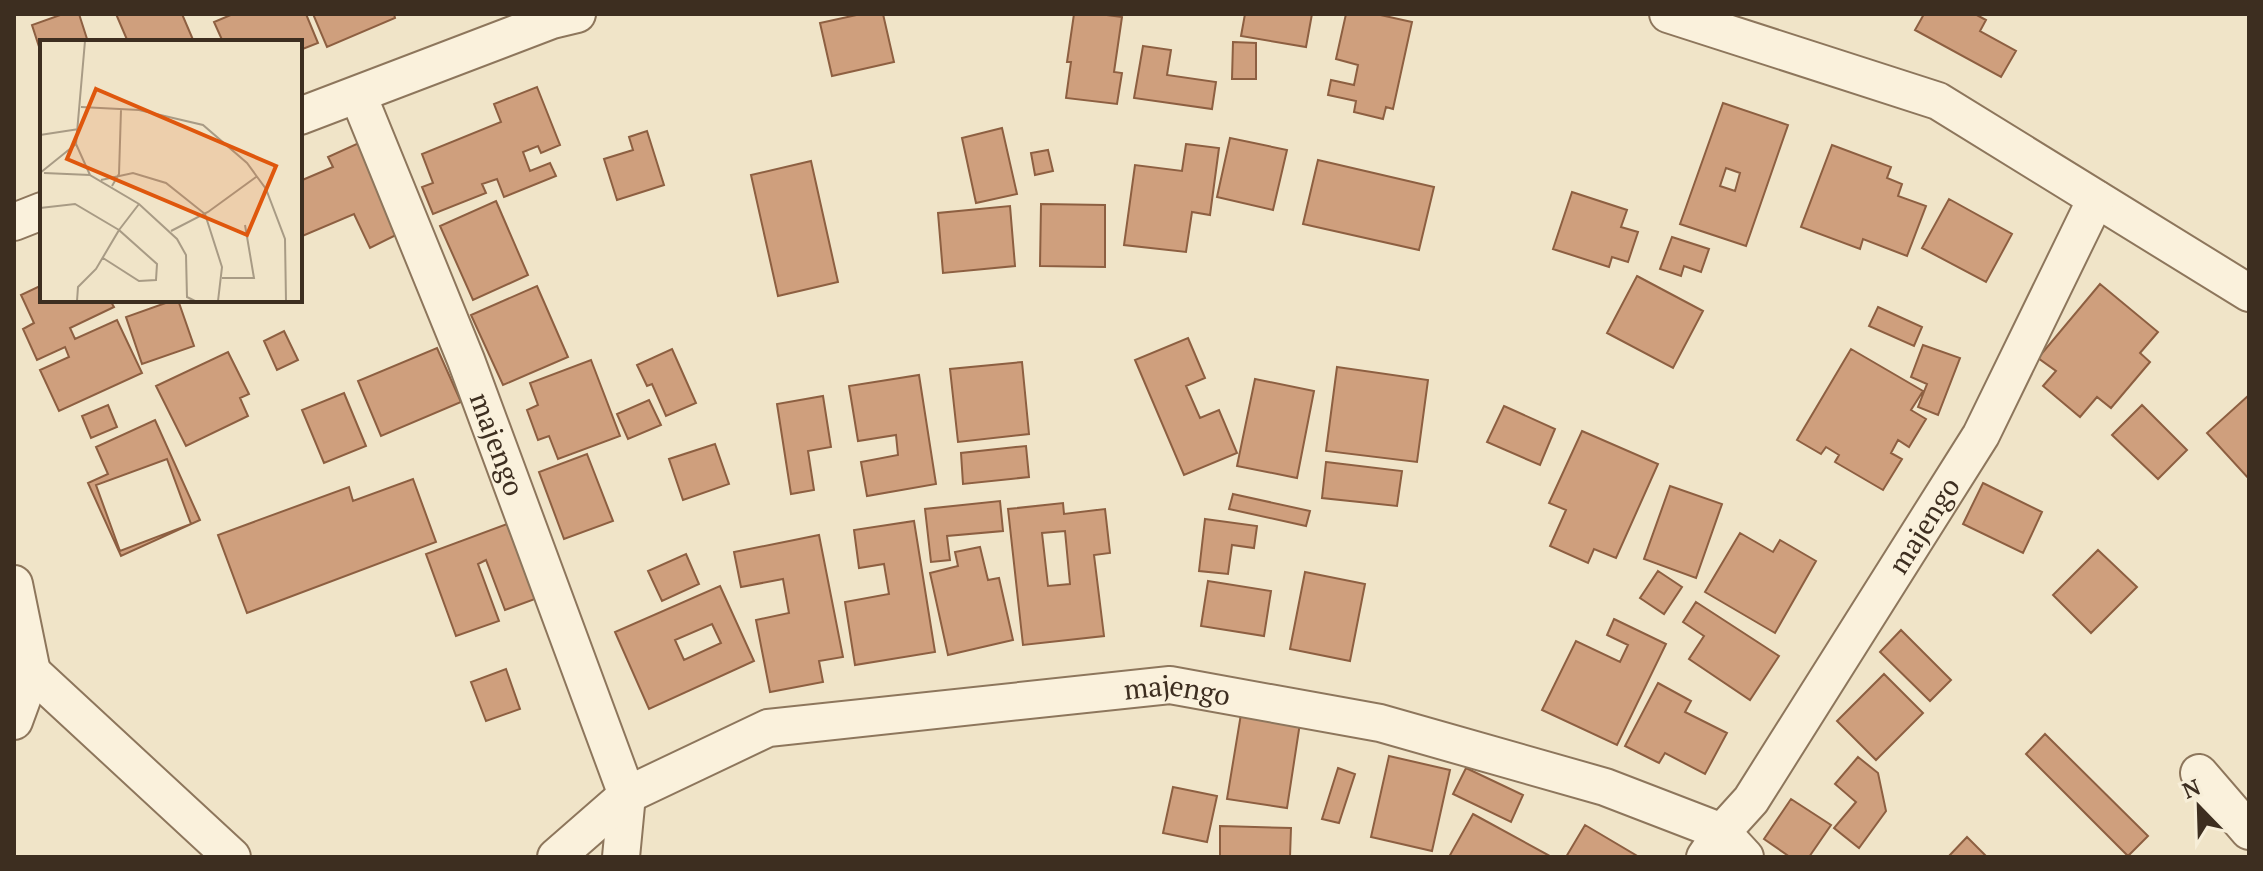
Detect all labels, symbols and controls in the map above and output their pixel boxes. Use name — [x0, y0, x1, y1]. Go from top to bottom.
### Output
inset map — [40, 40, 302, 302]
street label: majengo — [462, 387, 534, 501]
street label: majengo — [1879, 470, 1968, 580]
street label: majengo — [1122, 666, 1233, 714]
north arrow — [2159, 767, 2239, 847]
text: N — [2178, 771, 2205, 805]

